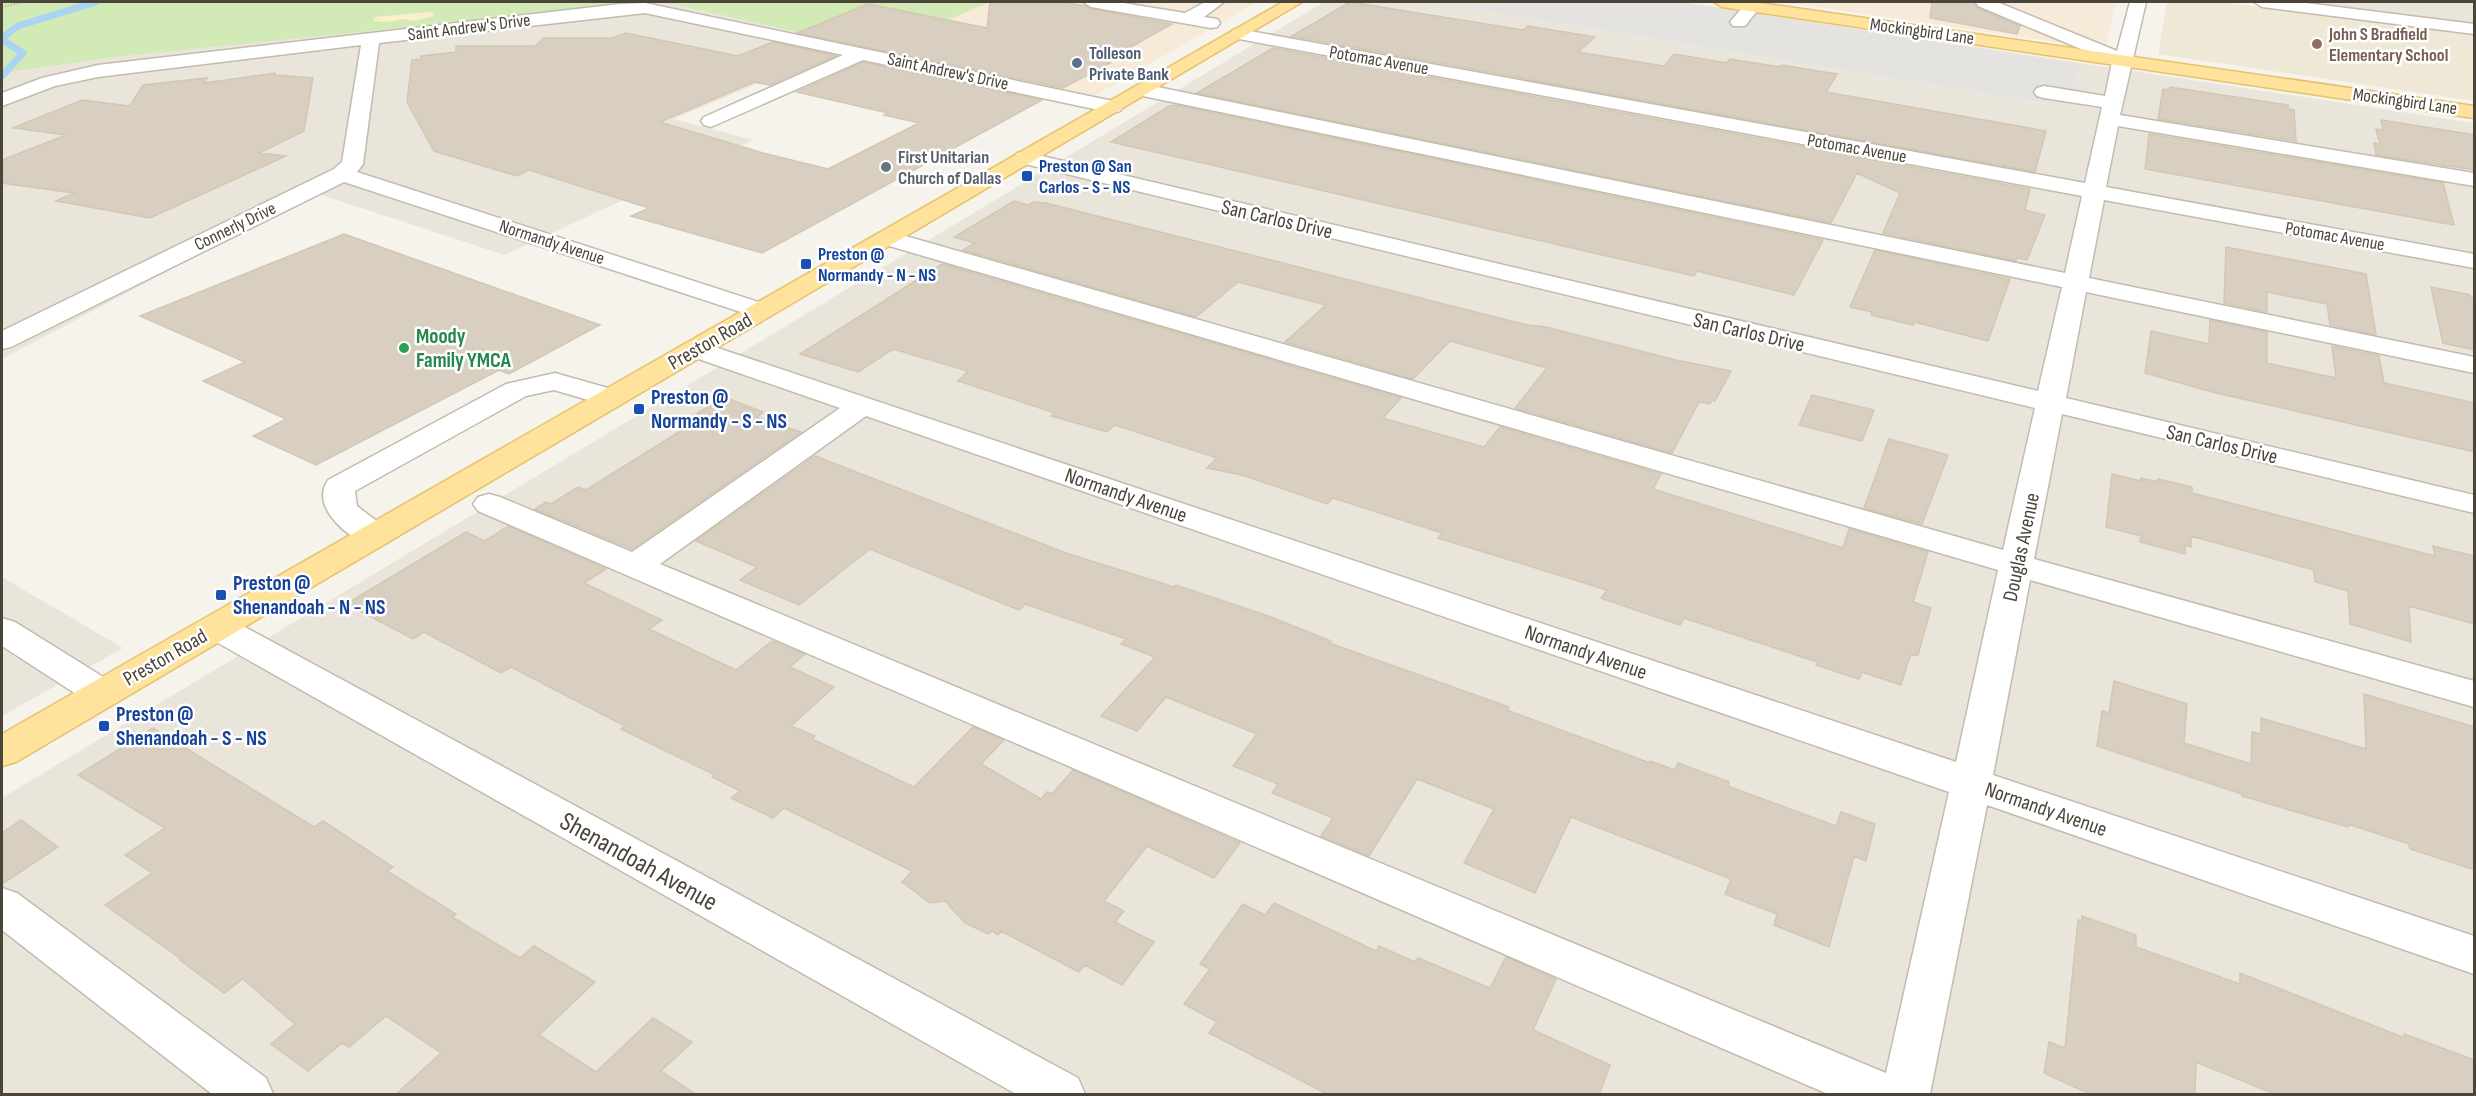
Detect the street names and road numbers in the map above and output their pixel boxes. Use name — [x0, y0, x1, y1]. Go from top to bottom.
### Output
street label: Saint Andrew's Drive — [407, 10, 531, 45]
street label: Mockingbird Lane — [1868, 14, 1975, 49]
street label: Potomac Avenue — [1328, 41, 1430, 80]
street label: Saint Andrew's Drive — [885, 48, 1010, 95]
street label: Mockingbird Lane — [2351, 84, 2458, 119]
street label: Potomac Avenue — [1806, 129, 1908, 168]
street label: San Carlos Drive — [1219, 195, 1335, 244]
street label: Connerly Drive — [191, 198, 280, 255]
street label: Normandy Avenue — [497, 216, 607, 269]
street label: Potomac Avenue — [2284, 217, 2386, 256]
street label: Preston Road — [664, 307, 757, 375]
street label: San Carlos Drive — [1691, 308, 1807, 357]
street label: San Carlos Drive — [2164, 420, 2280, 469]
street label: Normandy Avenue — [1061, 463, 1190, 528]
street label: Douglas Avenue — [1998, 491, 2045, 604]
street label: Normandy Avenue — [1521, 620, 1650, 685]
street label: Preston Road — [119, 623, 212, 691]
street label: Normandy Avenue — [1981, 777, 2110, 842]
street label: Shenandoah Avenue — [554, 806, 723, 918]

